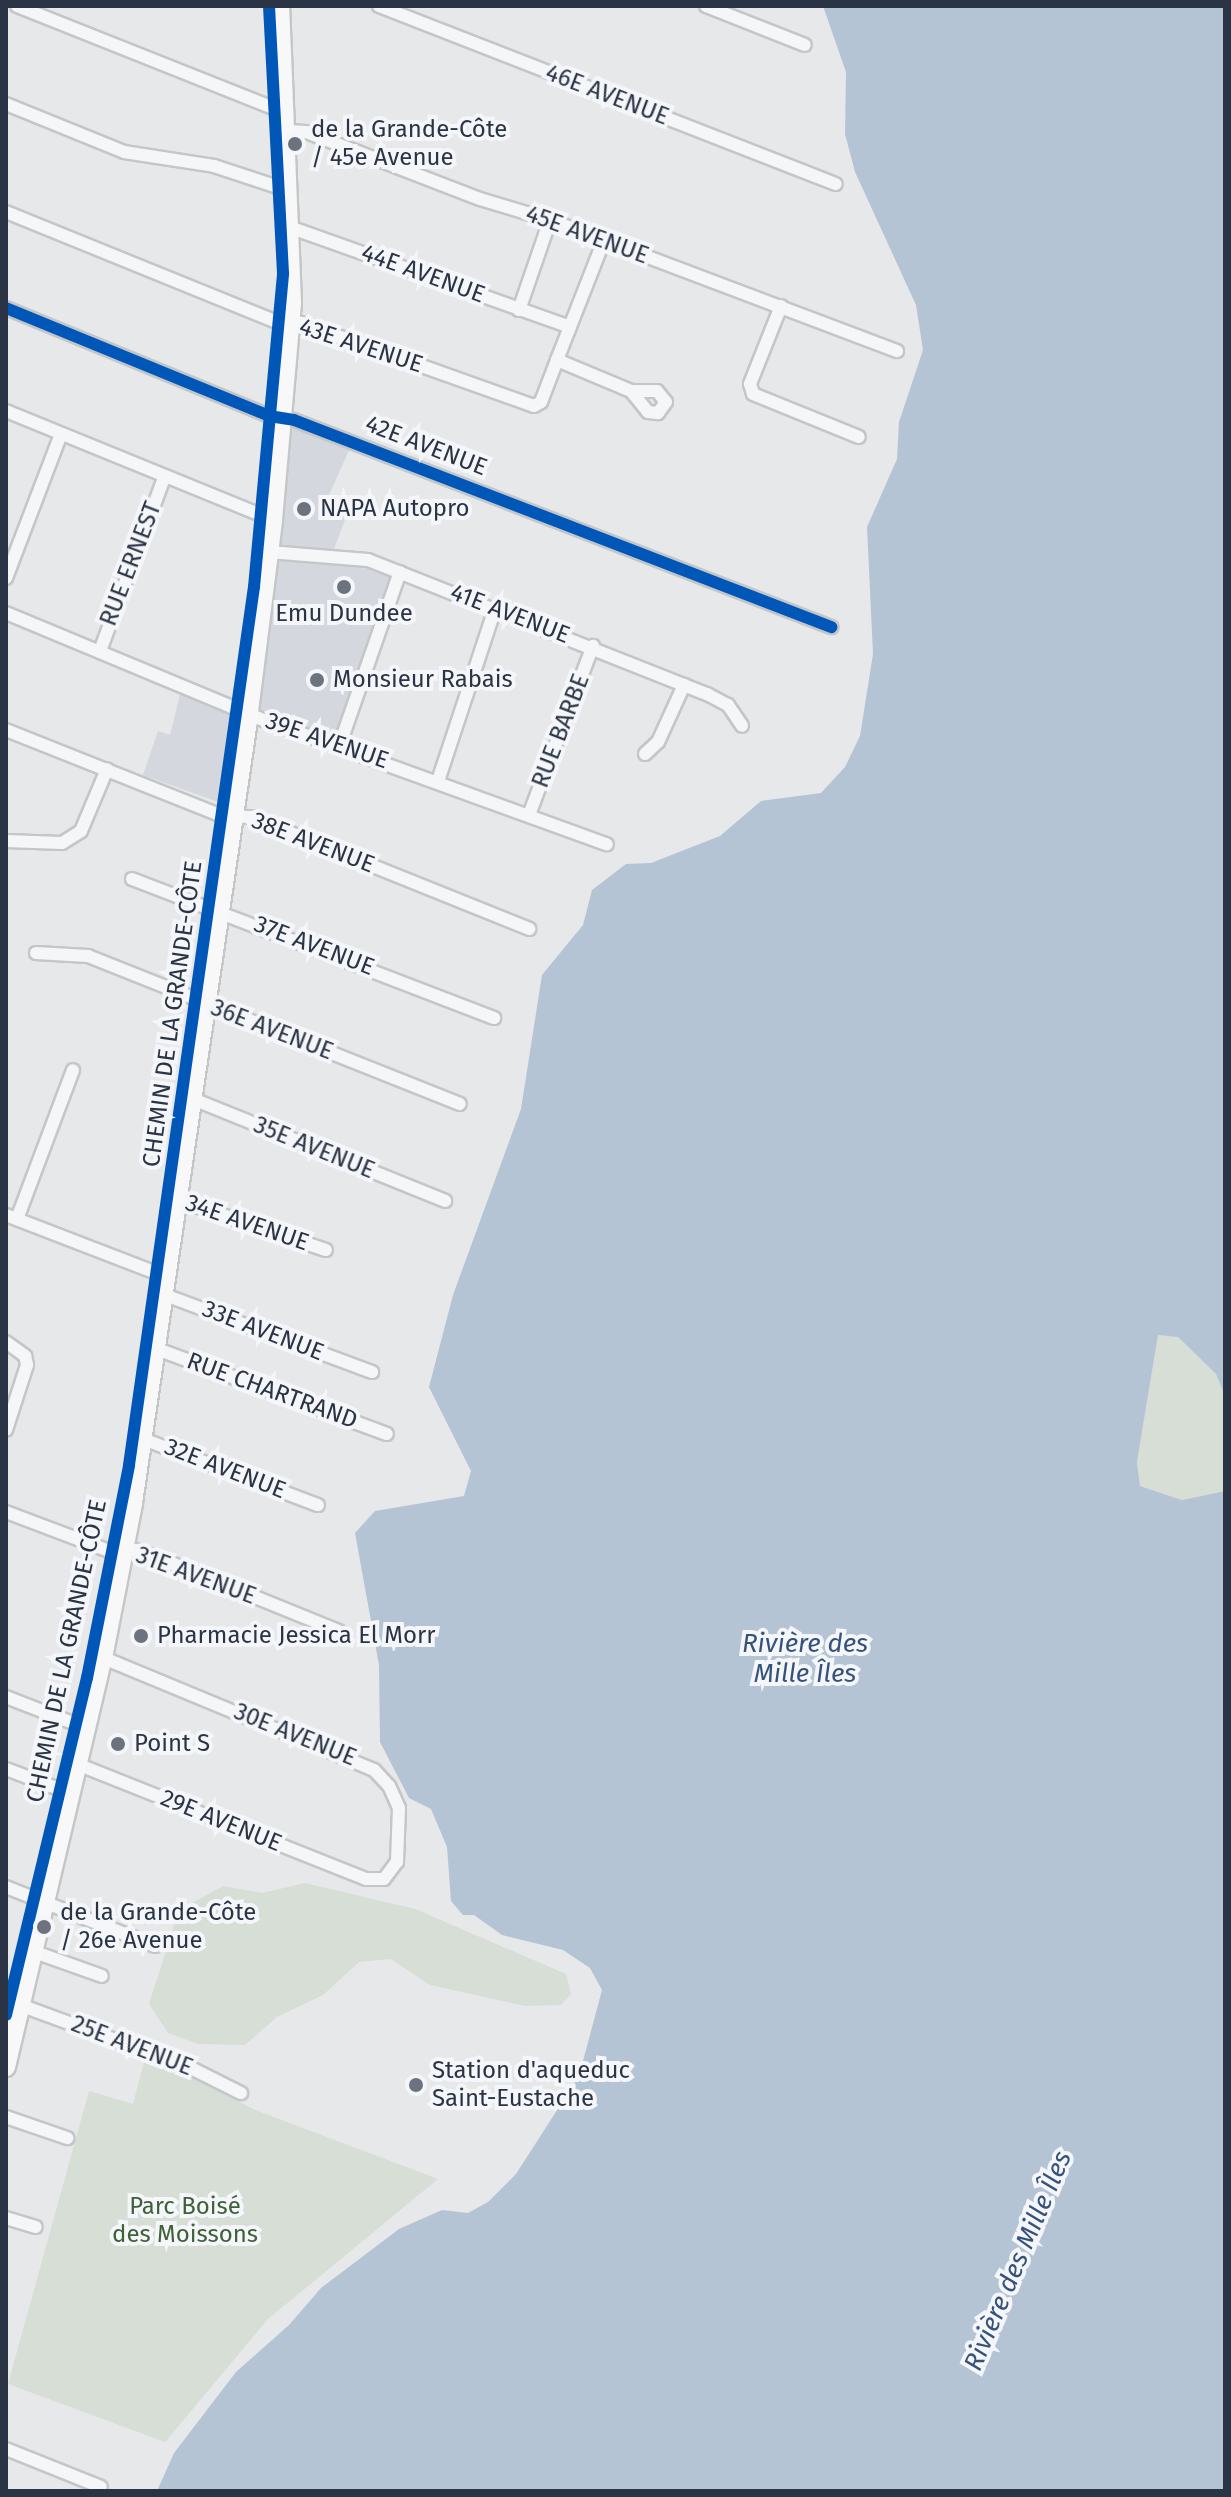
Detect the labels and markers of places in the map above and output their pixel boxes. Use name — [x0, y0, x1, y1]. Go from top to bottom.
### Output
place label: de la Grande-Côte / 45e Avenue — [311, 116, 507, 172]
marker: de la Grande-Côte / 45e Avenue — [286, 135, 304, 153]
place label: NAPA Autopro — [320, 495, 470, 523]
marker: NAPA Autopro — [295, 500, 313, 518]
marker: Emu Dundee — [335, 578, 353, 596]
place label: Emu Dundee — [275, 600, 413, 628]
place label: Monsieur Rabais — [333, 666, 513, 694]
marker: Monsieur Rabais — [308, 671, 326, 689]
place label: Pharmacie Jessica El Morr — [157, 1622, 435, 1650]
marker: Pharmacie Jessica El Morr — [132, 1627, 150, 1645]
place label: Point S — [134, 1730, 210, 1758]
marker: Point S — [109, 1735, 127, 1753]
place label: de la Grande-Côte / 26e Avenue — [60, 1899, 256, 1955]
marker: de la Grande-Côte / 26e Avenue — [35, 1918, 53, 1936]
place label: Station d'aqueduc Saint-Eustache — [432, 2057, 630, 2113]
marker: Station d'aqueduc Saint-Eustache — [407, 2076, 425, 2094]

